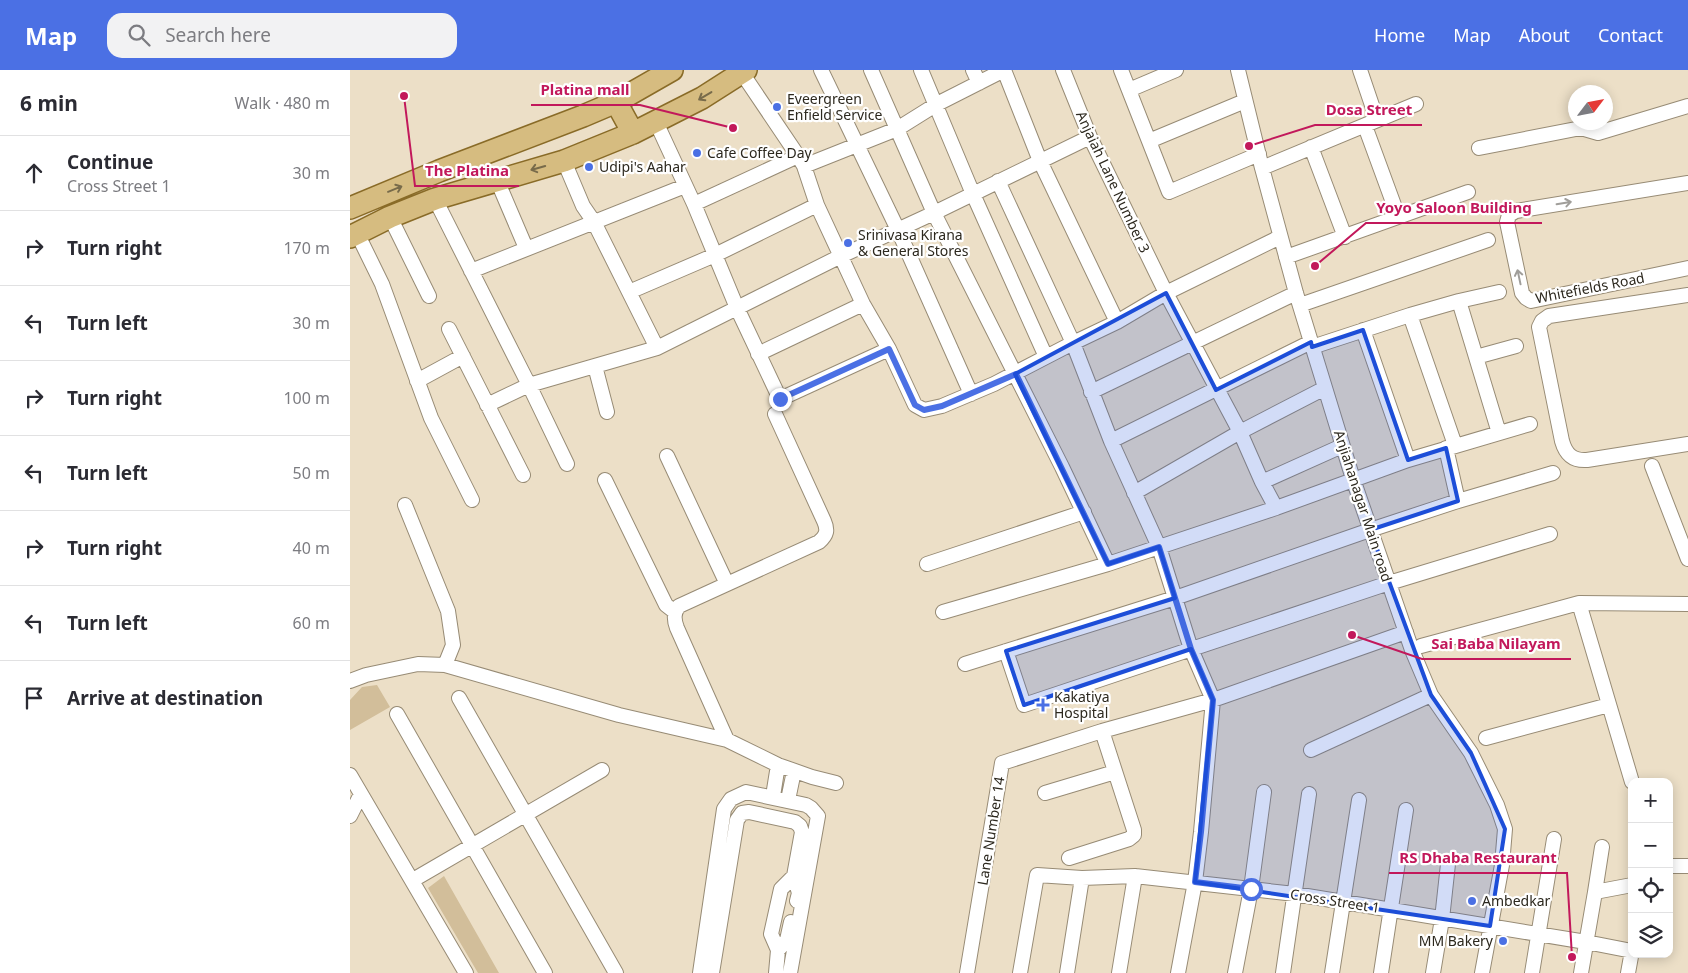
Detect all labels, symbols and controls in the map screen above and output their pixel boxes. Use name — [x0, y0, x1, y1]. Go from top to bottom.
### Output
search box — [107, 13, 457, 58]
text: Map — [25, 19, 77, 52]
icon: search — [125, 21, 153, 49]
text: Search here — [165, 22, 271, 48]
text: Home — [1374, 23, 1425, 47]
text: Map — [1453, 23, 1491, 47]
text: About — [1519, 23, 1570, 47]
text: Contact — [1598, 23, 1663, 47]
callout: Platina mall — [531, 75, 640, 105]
text: Platina mall — [541, 79, 629, 99]
north arrow — [1568, 85, 1613, 130]
text: 6 min — [20, 89, 78, 117]
place label: Eveergreen Enfield Service — [787, 89, 882, 124]
text: Walk · 480 m — [235, 92, 330, 114]
one-way arrow — [699, 92, 713, 102]
callout: Dosa Street — [1315, 95, 1422, 125]
text: Dosa Street — [1326, 99, 1413, 119]
marker: Eveergreen Enfield Service — [771, 101, 783, 113]
street label: Anjaiah Lane Number 3 — [1072, 108, 1155, 256]
place label: Cafe Coffee Day — [707, 143, 813, 162]
marker: Cafe Coffee Day — [691, 147, 703, 159]
text: Continue — [67, 149, 153, 175]
callout: The Platina — [415, 156, 519, 186]
place label: Udipi's Aahar — [599, 157, 686, 176]
icon: ahead — [20, 159, 48, 187]
text: The Platina — [425, 160, 509, 180]
marker: Udipi's Aahar — [583, 161, 595, 173]
text: 30 m — [293, 162, 330, 184]
one-way arrow — [531, 164, 547, 174]
text: Cross Street 1 — [67, 175, 171, 197]
one-way arrow — [387, 183, 402, 192]
callout: Yoyo Saloon Building — [1366, 193, 1542, 223]
text: Yoyo Saloon Building — [1376, 197, 1532, 217]
one-way arrow — [1555, 198, 1571, 208]
place label: Srinivasa Kirana & General Stores — [858, 225, 969, 260]
icon: right — [20, 234, 48, 262]
text: Turn right — [67, 235, 162, 261]
text: 170 m — [283, 237, 330, 259]
marker: Srinivasa Kirana & General Stores — [842, 237, 854, 249]
street label: Whitefields Road — [1534, 268, 1646, 307]
one-way arrow — [1513, 270, 1523, 286]
icon: left — [20, 309, 48, 337]
text: Turn left — [67, 310, 148, 336]
text: 30 m — [293, 312, 330, 334]
icon: right — [20, 384, 48, 412]
text: Turn right — [67, 385, 162, 411]
text: 100 m — [283, 387, 330, 409]
route end — [769, 388, 792, 411]
street label: Anjiahanagar Main road — [1330, 428, 1397, 584]
icon: left — [20, 459, 48, 487]
text: Turn left — [67, 460, 148, 486]
text: 50 m — [293, 462, 330, 484]
icon: right — [20, 534, 48, 562]
text: Turn right — [67, 535, 162, 561]
text: 40 m — [293, 537, 330, 559]
icon: left — [20, 609, 48, 637]
text: Turn left — [67, 610, 148, 636]
text: 60 m — [293, 612, 330, 634]
callout: Sai Baba Nilayam — [1422, 629, 1571, 659]
text: Sai Baba Nilayam — [1431, 633, 1561, 653]
icon: arrive — [20, 684, 48, 712]
text: Arrive at destination — [67, 685, 263, 711]
place label: Kakatiya Hospital — [1054, 687, 1110, 722]
marker: Kakatiya Hospital — [1036, 698, 1050, 712]
street label: Lane Number 14 — [973, 775, 1008, 887]
map controls — [1628, 778, 1673, 958]
button: + — [1628, 778, 1673, 823]
button: − — [1628, 823, 1673, 868]
callout: RS Dhaba Restaurant — [1389, 843, 1567, 873]
text: RS Dhaba Restaurant — [1399, 847, 1557, 867]
button: locate — [1628, 868, 1673, 913]
route start — [1240, 878, 1263, 901]
street label: Cross Street 1 — [1289, 884, 1381, 917]
place label: Ambedkar — [1482, 891, 1550, 910]
marker: Ambedkar — [1466, 895, 1478, 907]
button: layers — [1628, 913, 1673, 958]
place label: MM Bakery — [1419, 931, 1494, 950]
marker: MM Bakery — [1497, 935, 1509, 947]

